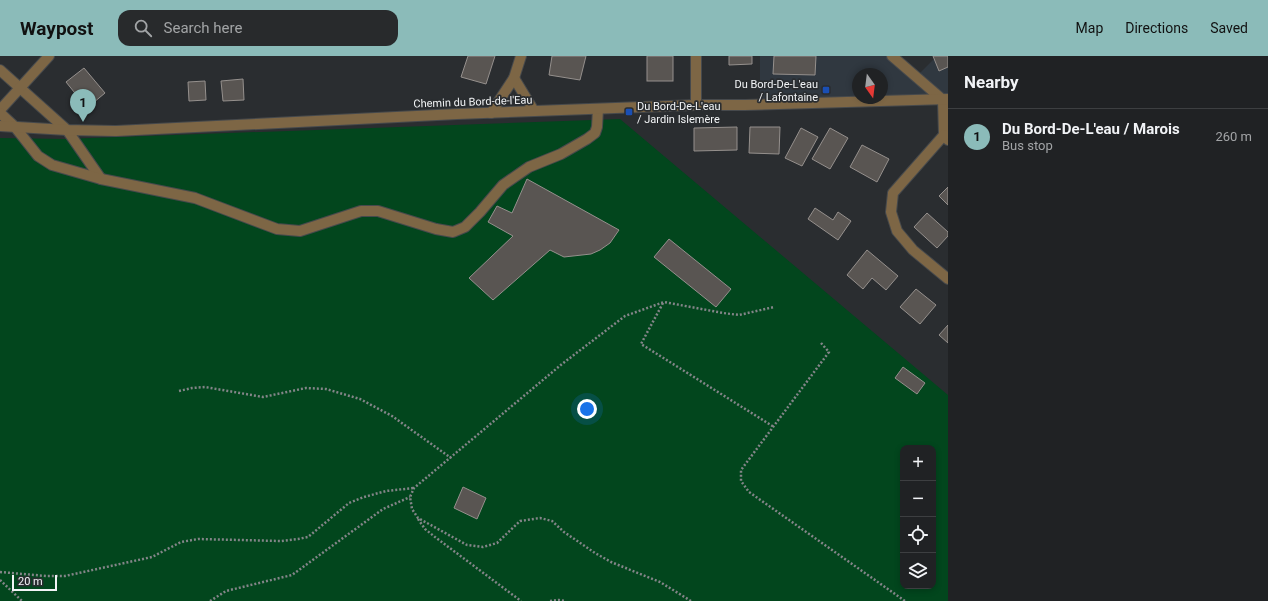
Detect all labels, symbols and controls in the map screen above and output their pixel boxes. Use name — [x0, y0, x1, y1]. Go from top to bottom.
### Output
search box — [118, 10, 398, 46]
text: Waypost — [20, 17, 94, 40]
icon: search — [132, 17, 154, 39]
text: Search here — [164, 19, 242, 37]
text: Map — [1076, 20, 1103, 36]
text: Directions — [1125, 20, 1188, 36]
text: Saved — [1210, 20, 1248, 36]
north arrow — [852, 68, 888, 104]
text: Nearby — [964, 72, 1019, 92]
place label: Du Bord-De-L'eau / Lafontaine — [734, 78, 818, 104]
marker: Du Bord-De-L'eau / Lafontaine — [821, 85, 831, 95]
pin: 1 — [70, 89, 96, 122]
street label: Chemin du Bord-de-l'Eau — [413, 93, 533, 111]
place label: Du Bord-De-L'eau / Jardin Islemère — [637, 100, 721, 126]
marker: Du Bord-De-L'eau / Jardin Islemère — [624, 107, 634, 117]
text: Du Bord-De-L'eau / Marois — [1002, 120, 1180, 138]
text: 1 — [973, 129, 981, 144]
text: 260 m — [1215, 129, 1252, 144]
text: Bus stop — [1002, 138, 1053, 153]
your location — [577, 399, 597, 419]
map controls — [900, 445, 936, 589]
button: + — [900, 445, 936, 481]
button: − — [900, 481, 936, 517]
button: locate — [900, 517, 936, 553]
button: layers — [900, 553, 936, 589]
scale bar — [12, 573, 57, 592]
text: 20 m — [18, 575, 43, 588]

